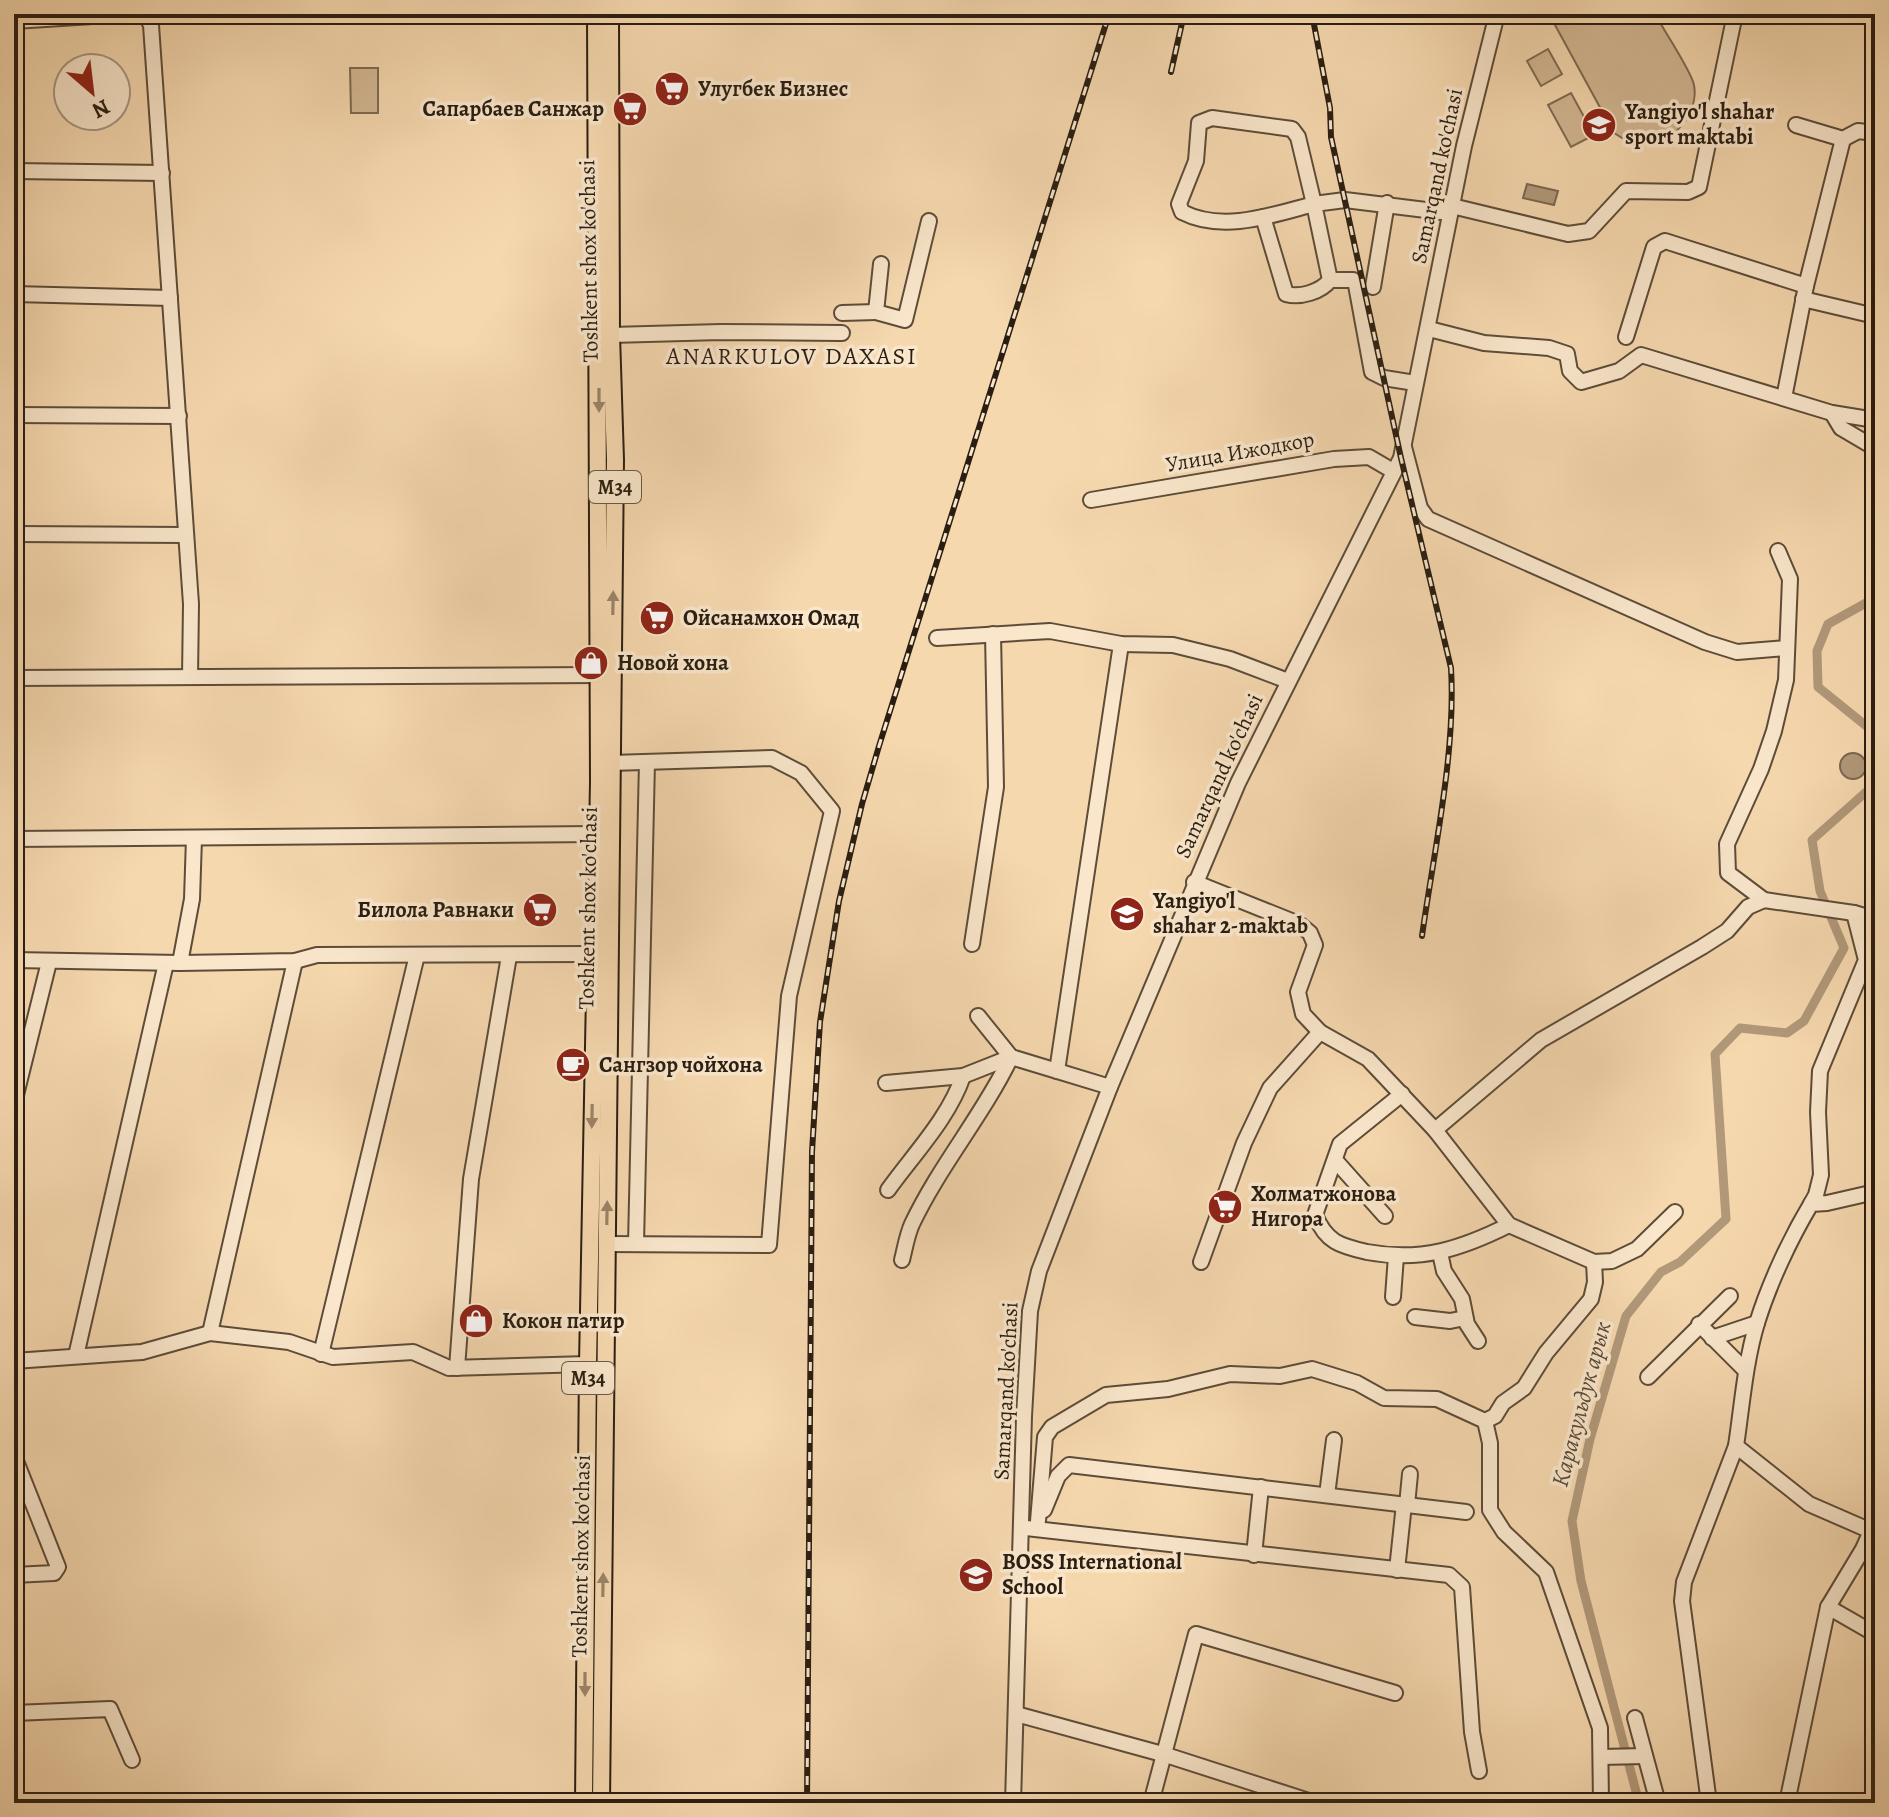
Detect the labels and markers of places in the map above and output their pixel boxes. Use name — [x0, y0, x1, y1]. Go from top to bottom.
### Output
supermarket icon: Улугбек Бизнес — [653, 70, 691, 108]
place label: Улугбек Бизнес — [698, 74, 848, 104]
supermarket icon: Сапарбаев Санжар — [611, 90, 649, 128]
place label: Сапарбаев Санжар — [422, 94, 604, 124]
place label: Yangiyo'l shahar sport maktabi — [1624, 97, 1774, 152]
school or university icon: Yangiyo'l shahar sport maktabi — [1580, 106, 1618, 144]
supermarket icon: Ойсанамхон Омад — [638, 599, 676, 637]
place label: Ойсанамхон Омад — [683, 603, 859, 633]
shop icon: Новой хона — [572, 644, 610, 682]
place label: Новой хона — [617, 648, 729, 678]
place label: Yangiyo'l shahar 2-maktab — [1152, 886, 1308, 941]
supermarket icon: Билола Равнаки — [521, 891, 559, 929]
place label: Билола Равнаки — [357, 895, 514, 925]
school or university icon: Yangiyo'l shahar 2-maktab — [1108, 895, 1146, 933]
cafe icon: Сангзор чойхона — [554, 1046, 592, 1084]
place label: Сангзор чойхона — [599, 1050, 763, 1080]
place label: Холматжонова Нигора — [1251, 1179, 1397, 1234]
supermarket icon: Холматжонова Нигора — [1206, 1188, 1244, 1226]
shop icon: Кокон патир — [457, 1302, 495, 1340]
place label: Кокон патир — [502, 1306, 625, 1336]
place label: BOSS International School — [1002, 1547, 1182, 1602]
school or university icon: BOSS International School — [957, 1556, 995, 1594]

